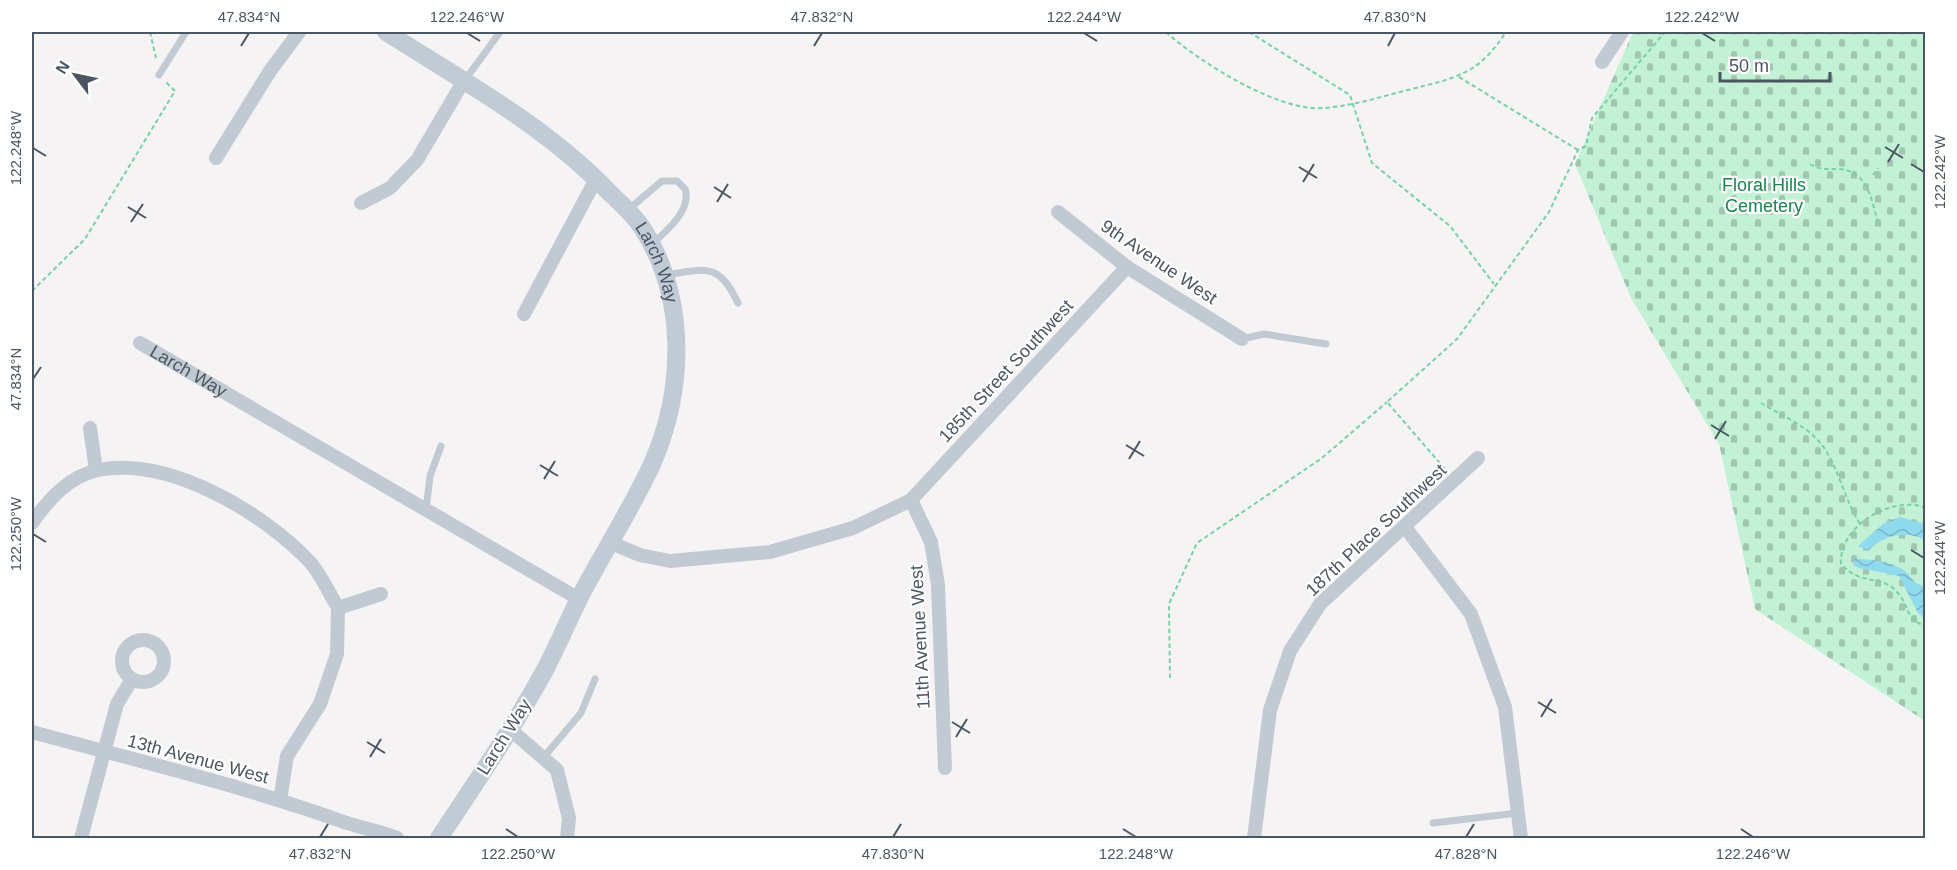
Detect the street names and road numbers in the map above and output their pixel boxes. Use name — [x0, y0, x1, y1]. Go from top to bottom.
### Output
street label: 9th Avenue West — [1097, 216, 1221, 308]
street label: Larch Way — [631, 218, 682, 304]
street label: 185th Street Southwest — [935, 296, 1077, 446]
street label: Larch Way — [146, 341, 230, 401]
street label: 187th Place Southwest — [1302, 460, 1450, 600]
street label: 11th Avenue West — [906, 565, 934, 709]
street label: Larch Way — [473, 696, 535, 778]
street label: 13th Avenue West — [125, 731, 271, 787]

